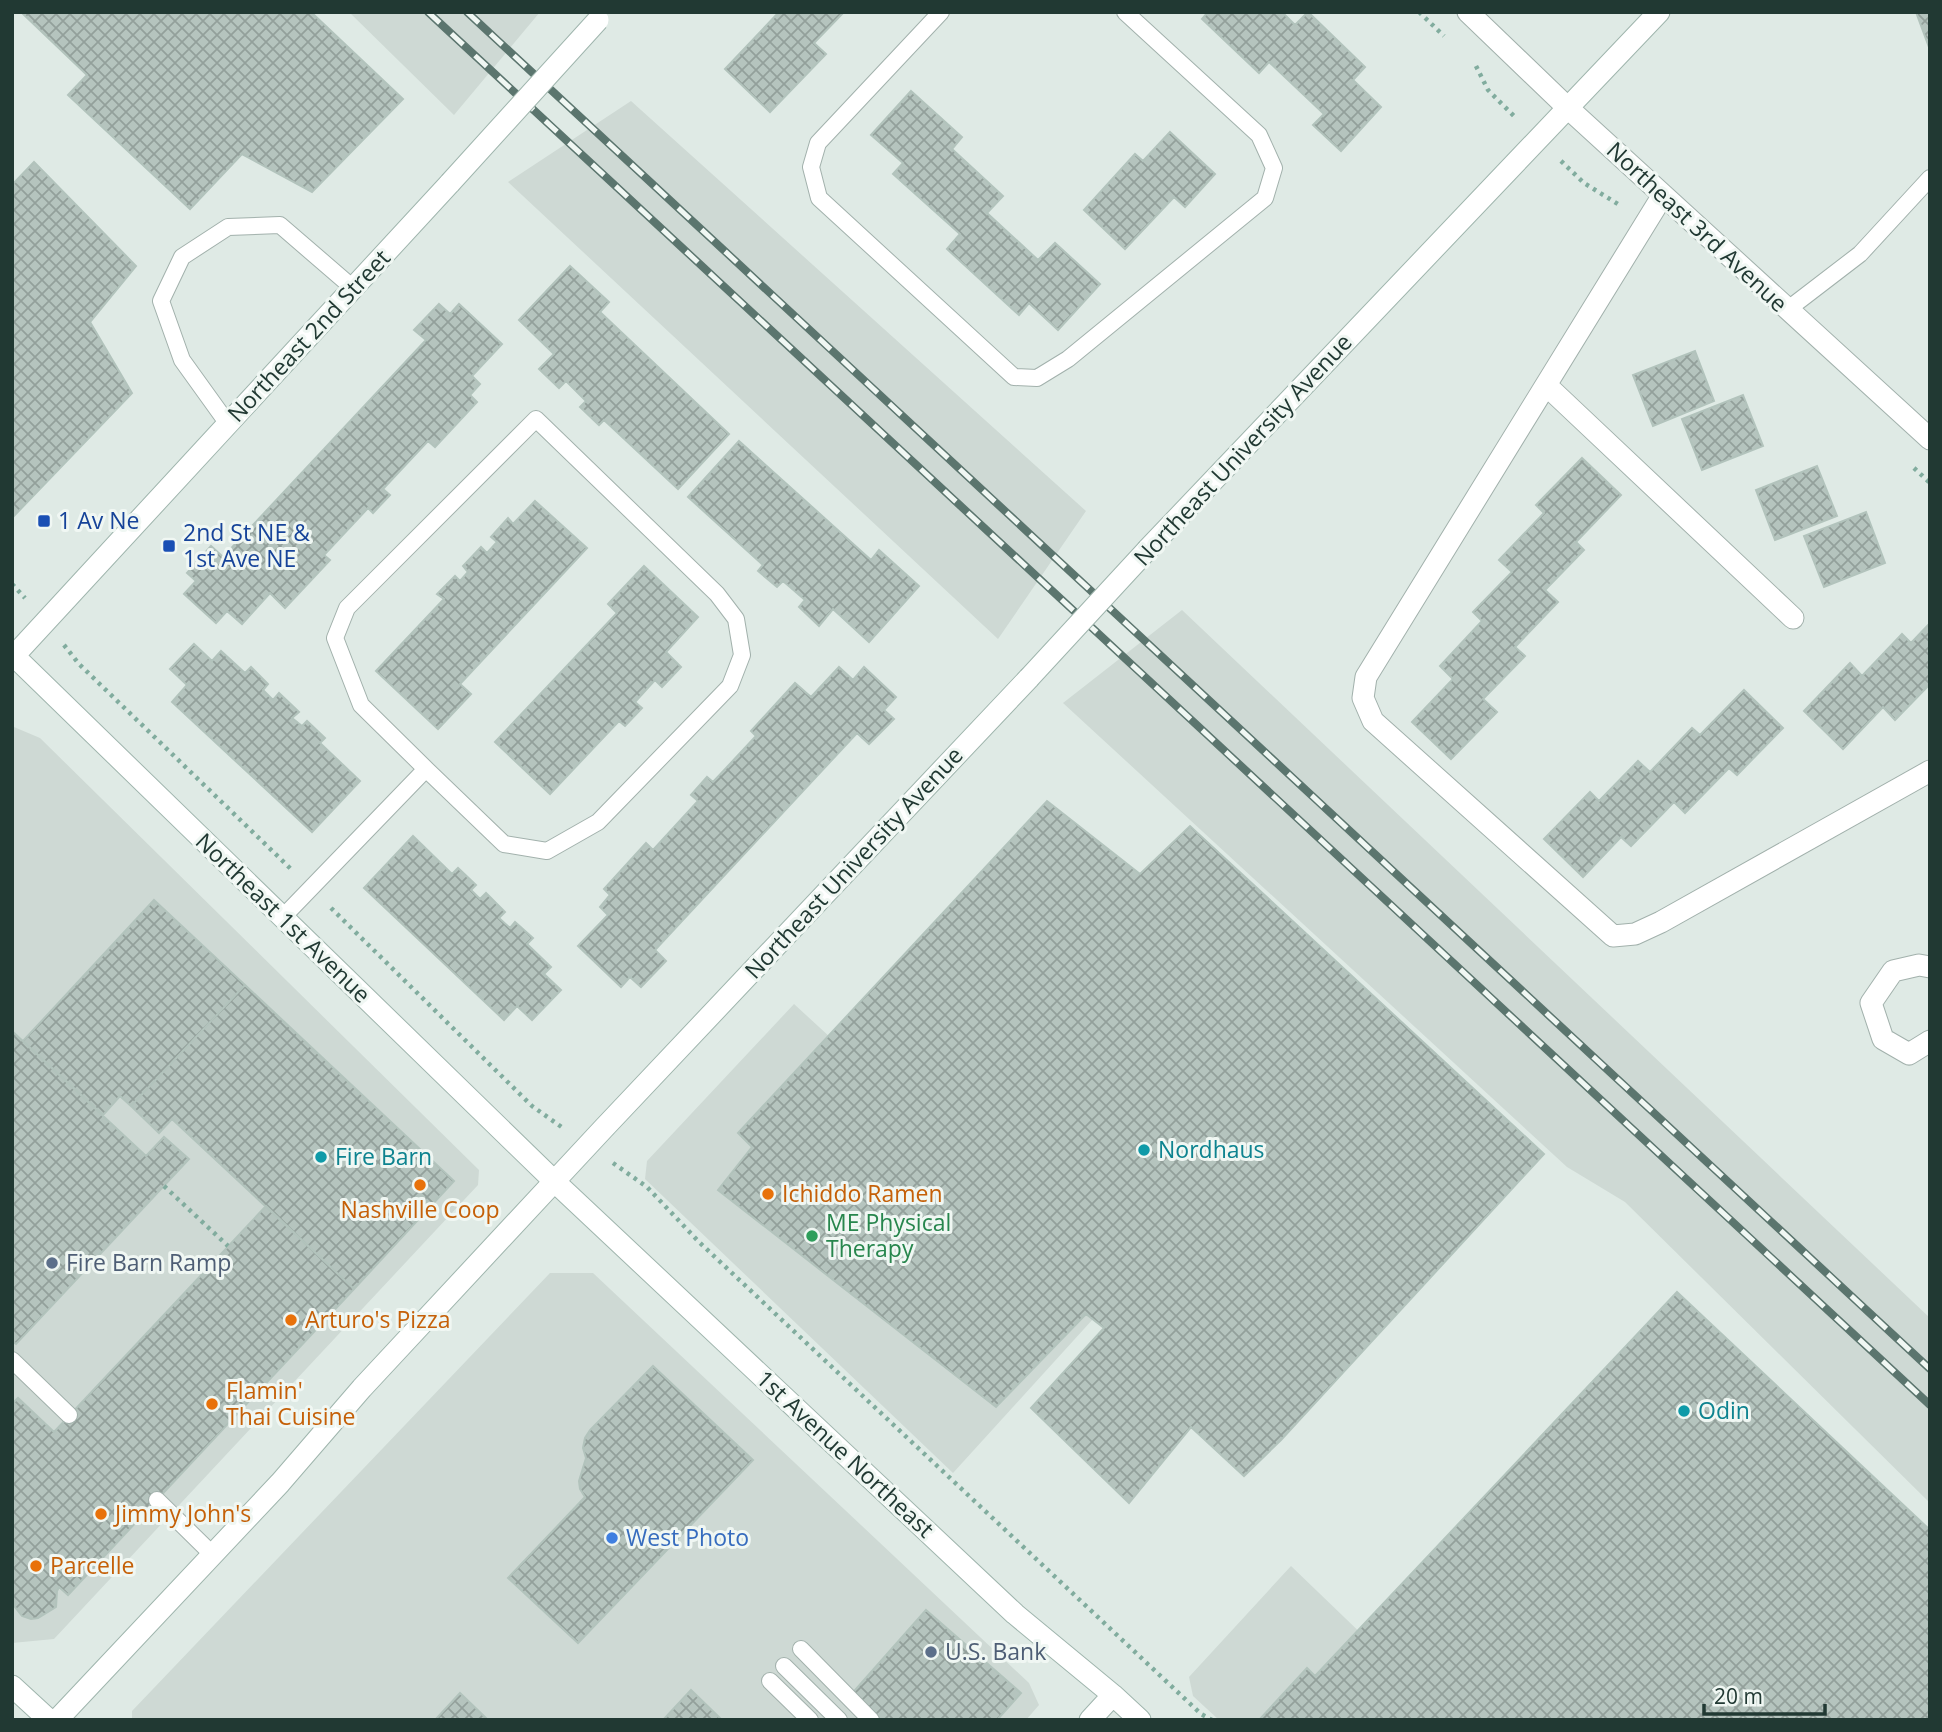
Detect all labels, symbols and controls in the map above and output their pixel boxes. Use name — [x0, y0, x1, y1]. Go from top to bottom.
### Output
street label: Northeast 3rd Avenue — [1600, 134, 1795, 319]
street label: Northeast 2nd Street — [220, 242, 397, 429]
street label: Northeast University Avenue — [1126, 326, 1359, 572]
place label: 1 Av Ne — [58, 504, 139, 536]
marker: 1 Av Ne — [36, 513, 52, 529]
place label: 2nd St NE & 1st Ave NE — [183, 516, 310, 574]
marker: 2nd St NE & 1st Ave NE — [161, 538, 177, 554]
street label: Northeast University Avenue — [737, 739, 970, 985]
street label: Northeast 1st Avenue — [189, 825, 378, 1009]
place label: Nordhaus — [1158, 1133, 1265, 1165]
place label: Fire Barn — [335, 1140, 432, 1172]
marker: Nordhaus — [1136, 1142, 1152, 1158]
marker: Fire Barn — [313, 1149, 329, 1165]
marker: Nashville Coop — [412, 1177, 428, 1193]
place label: Ichiddo Ramen — [782, 1177, 943, 1209]
marker: Ichiddo Ramen — [760, 1186, 776, 1202]
place label: Nashville Coop — [340, 1193, 500, 1225]
place label: ME Physical Therapy — [826, 1206, 951, 1264]
marker: ME Physical Therapy — [804, 1228, 820, 1244]
place label: Fire Barn Ramp — [66, 1246, 231, 1278]
marker: Fire Barn Ramp — [44, 1255, 60, 1271]
place label: Arturo's Pizza — [305, 1303, 450, 1335]
marker: Arturo's Pizza — [283, 1312, 299, 1328]
street label: 1st Avenue Northeast — [750, 1362, 941, 1544]
place label: Flamin' Thai Cuisine — [226, 1374, 356, 1432]
place label: Odin — [1698, 1394, 1750, 1426]
marker: Flamin' Thai Cuisine — [204, 1396, 220, 1412]
marker: Odin — [1676, 1403, 1692, 1419]
place label: Jimmy John's — [113, 1497, 251, 1529]
marker: Jimmy John's — [93, 1506, 109, 1522]
place label: West Photo — [626, 1521, 749, 1553]
marker: West Photo — [604, 1530, 620, 1546]
place label: Parcelle — [50, 1549, 134, 1581]
marker: Parcelle — [28, 1558, 44, 1574]
place label: U.S. Bank — [945, 1635, 1046, 1667]
marker: U.S. Bank — [923, 1644, 939, 1660]
scale bar — [1704, 1672, 1825, 1716]
text: 20 m — [1714, 1682, 1763, 1710]

